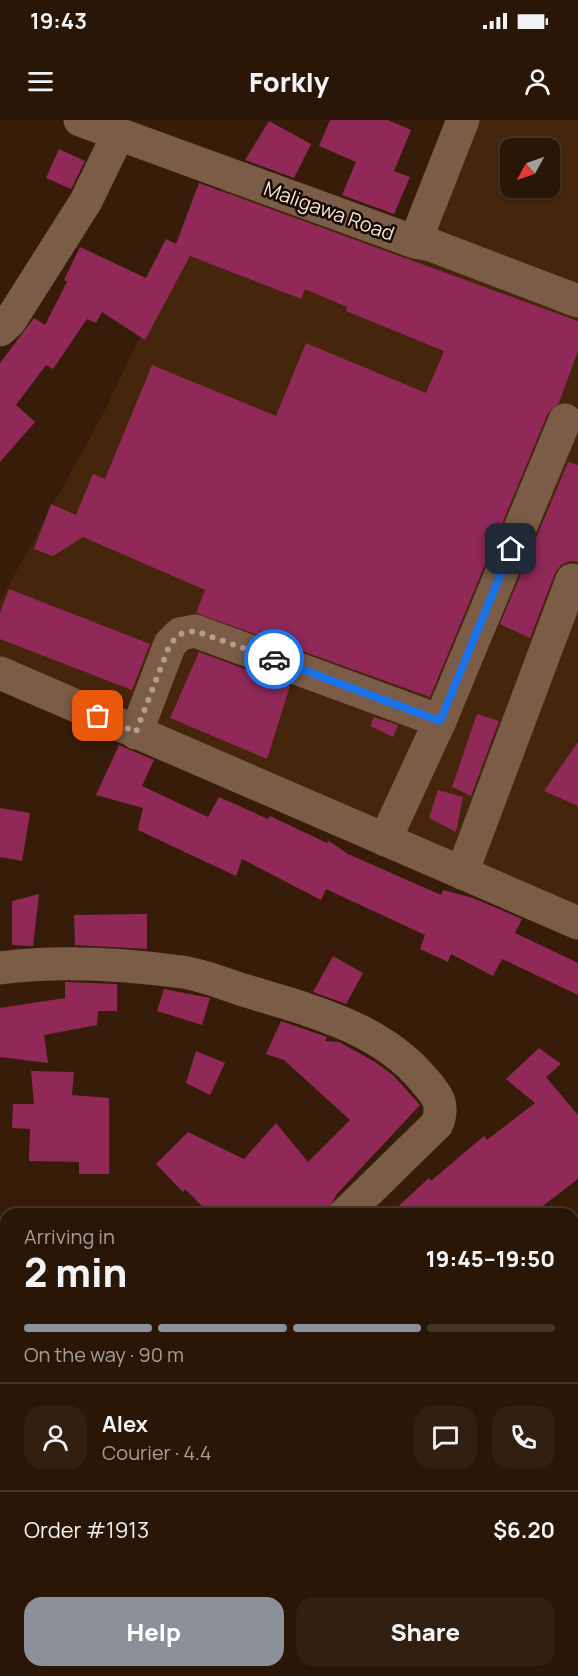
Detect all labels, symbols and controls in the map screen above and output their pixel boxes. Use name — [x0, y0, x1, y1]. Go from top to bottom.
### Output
text: 19:43 — [30, 6, 87, 36]
text: Forkly — [249, 63, 329, 100]
icon: menu — [24, 65, 57, 98]
icon: person — [521, 65, 554, 98]
north arrow — [500, 138, 560, 198]
map controls — [500, 138, 560, 198]
street label: Maligawa Road — [260, 174, 398, 247]
pin — [485, 523, 536, 574]
icon: home — [494, 532, 527, 565]
courier — [244, 629, 304, 689]
icon: car — [258, 643, 291, 676]
pin — [72, 690, 123, 741]
icon: bag — [81, 699, 114, 732]
text: Arriving in — [24, 1223, 115, 1250]
text: 19:45–19:50 — [426, 1244, 555, 1274]
text: 2 min — [24, 1245, 127, 1299]
text: On the way · 90 m — [24, 1341, 184, 1368]
button: person — [24, 1406, 87, 1469]
button: chat — [414, 1406, 477, 1469]
button: phone — [492, 1406, 555, 1469]
text: Alex — [102, 1409, 148, 1439]
text: Courier · 4.4 — [102, 1439, 212, 1466]
text: Order #1913 — [24, 1515, 149, 1545]
text: $6.20 — [493, 1515, 555, 1545]
button: Help — [24, 1597, 284, 1666]
button: Share — [296, 1597, 555, 1666]

